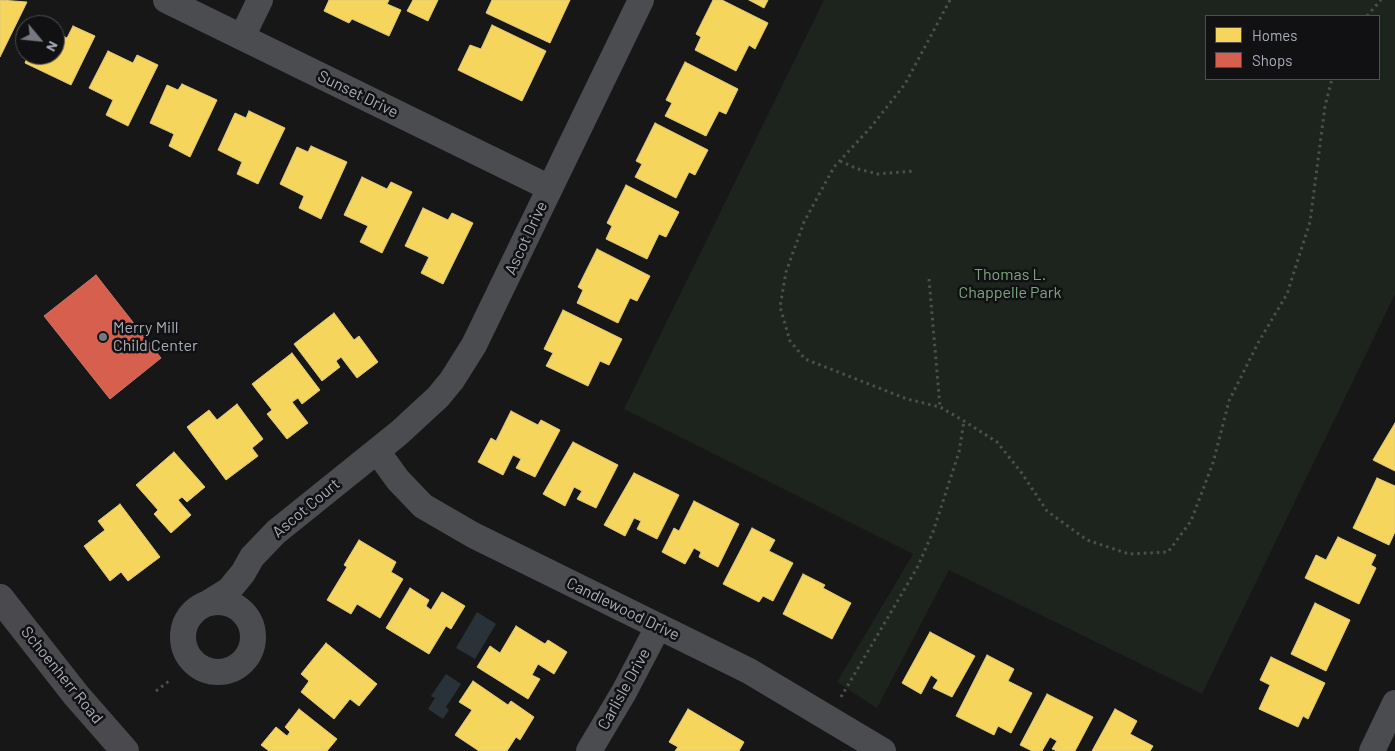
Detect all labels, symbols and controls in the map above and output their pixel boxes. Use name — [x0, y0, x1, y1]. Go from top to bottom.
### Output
north arrow — [15, 15, 65, 65]
legend — [1205, 15, 1380, 80]
text: Homes — [1252, 26, 1297, 44]
text: N — [43, 39, 62, 55]
text: Shops — [1252, 51, 1292, 69]
street label: Sunset Drive — [315, 66, 401, 122]
street label: Ascot Drive — [501, 198, 551, 278]
park label: Thomas L. Chappelle Park — [958, 265, 1062, 303]
place label: Merry Mill Child Center — [113, 318, 198, 356]
marker: Merry Mill Child Center — [97, 331, 109, 343]
street label: Ascot Court — [268, 474, 344, 542]
street label: Candlewood Drive — [563, 573, 683, 645]
street label: Schoenherr Road — [17, 623, 107, 727]
street label: Carlisle Drive — [594, 645, 654, 733]

